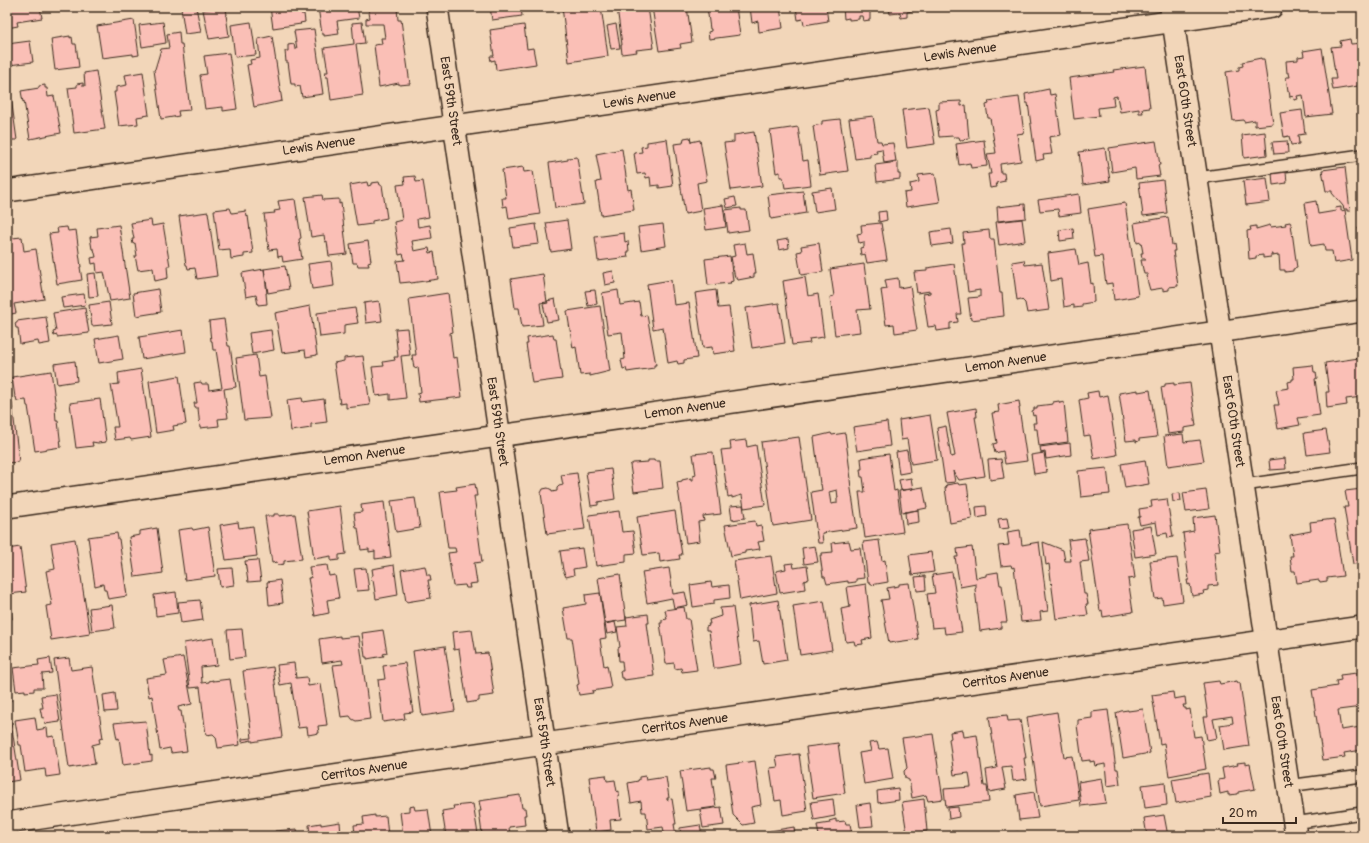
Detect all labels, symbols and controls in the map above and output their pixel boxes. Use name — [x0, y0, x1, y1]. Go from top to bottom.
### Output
street label: Lewis Avenue — [922, 39, 998, 66]
street label: East 60th Street — [1170, 54, 1200, 149]
street label: East 59th Street — [436, 55, 465, 147]
street label: Lewis Avenue — [602, 86, 677, 112]
street label: Lewis Avenue — [281, 132, 357, 159]
street label: Lemon Avenue — [964, 349, 1048, 376]
street label: East 60th Street — [1219, 374, 1248, 469]
street label: East 59th Street — [483, 376, 512, 468]
street label: Lemon Avenue — [643, 395, 727, 423]
street label: Lemon Avenue — [322, 441, 407, 469]
street label: Cerritos Avenue — [961, 664, 1050, 692]
street label: East 60th Street — [1267, 695, 1297, 789]
street label: East 59th Street — [530, 697, 559, 789]
street label: Cerritos Avenue — [641, 710, 730, 738]
street label: Cerritos Avenue — [320, 756, 409, 785]
scale bar — [1223, 799, 1296, 825]
text: 20 m — [1229, 806, 1258, 821]

